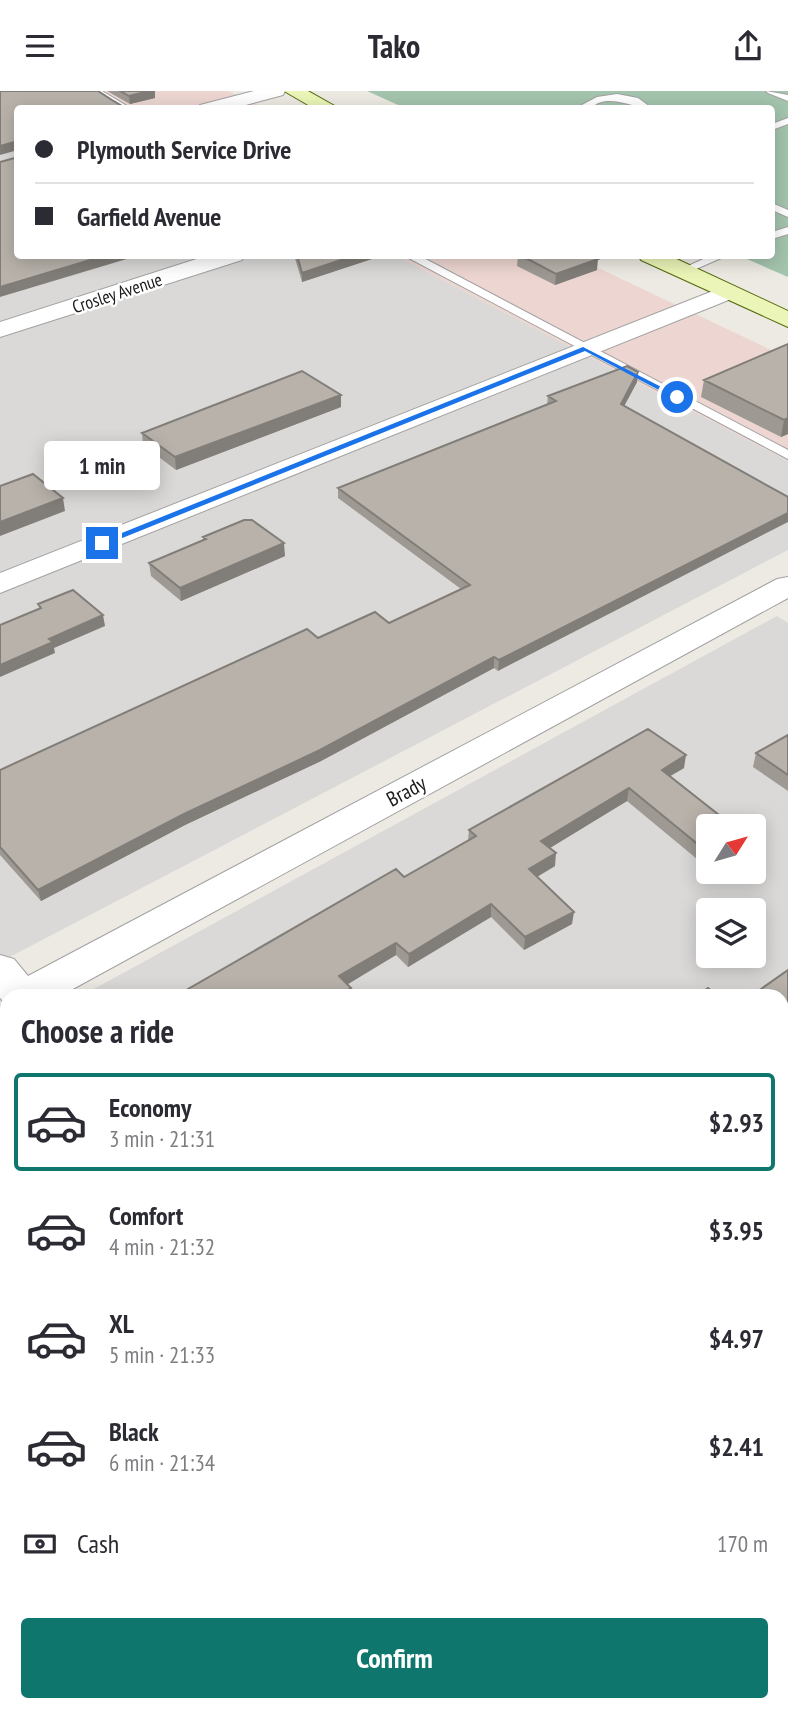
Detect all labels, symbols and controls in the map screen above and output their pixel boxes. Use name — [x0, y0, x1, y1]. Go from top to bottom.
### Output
text: Tako — [368, 25, 420, 67]
icon: menu — [21, 27, 59, 65]
icon: share — [729, 27, 767, 65]
text: Plymouth Service Drive — [77, 133, 291, 166]
text: Garfield Avenue — [77, 200, 221, 233]
street label: Crosley Avenue — [69, 268, 165, 318]
route start — [661, 381, 693, 413]
callout: 1 min — [44, 441, 160, 491]
text: 1 min — [79, 451, 125, 480]
route end — [86, 527, 118, 559]
street label: Brady — [382, 769, 431, 813]
north arrow — [696, 814, 766, 884]
map controls — [696, 814, 766, 968]
button: layers — [696, 898, 766, 968]
text: Choose a ride — [21, 1010, 174, 1052]
icon: car — [25, 1091, 88, 1154]
text: Economy — [109, 1091, 191, 1124]
text: $2.93 — [709, 1106, 764, 1139]
text: 3 min · 21:31 — [109, 1124, 215, 1153]
icon: car — [25, 1199, 88, 1262]
text: Comfort — [109, 1199, 183, 1232]
text: $3.95 — [709, 1214, 764, 1247]
text: 4 min · 21:32 — [109, 1232, 215, 1261]
icon: car — [25, 1307, 88, 1370]
text: XL — [109, 1307, 134, 1340]
text: $4.97 — [709, 1322, 764, 1355]
text: 5 min · 21:33 — [109, 1340, 215, 1369]
icon: car — [25, 1415, 88, 1478]
text: Black — [109, 1415, 159, 1448]
text: $2.41 — [709, 1430, 764, 1463]
text: 6 min · 21:34 — [109, 1448, 215, 1477]
icon: cash — [21, 1525, 59, 1563]
text: Cash — [77, 1527, 119, 1560]
text: 170 m — [717, 1529, 768, 1558]
button: Confirm — [21, 1618, 768, 1698]

